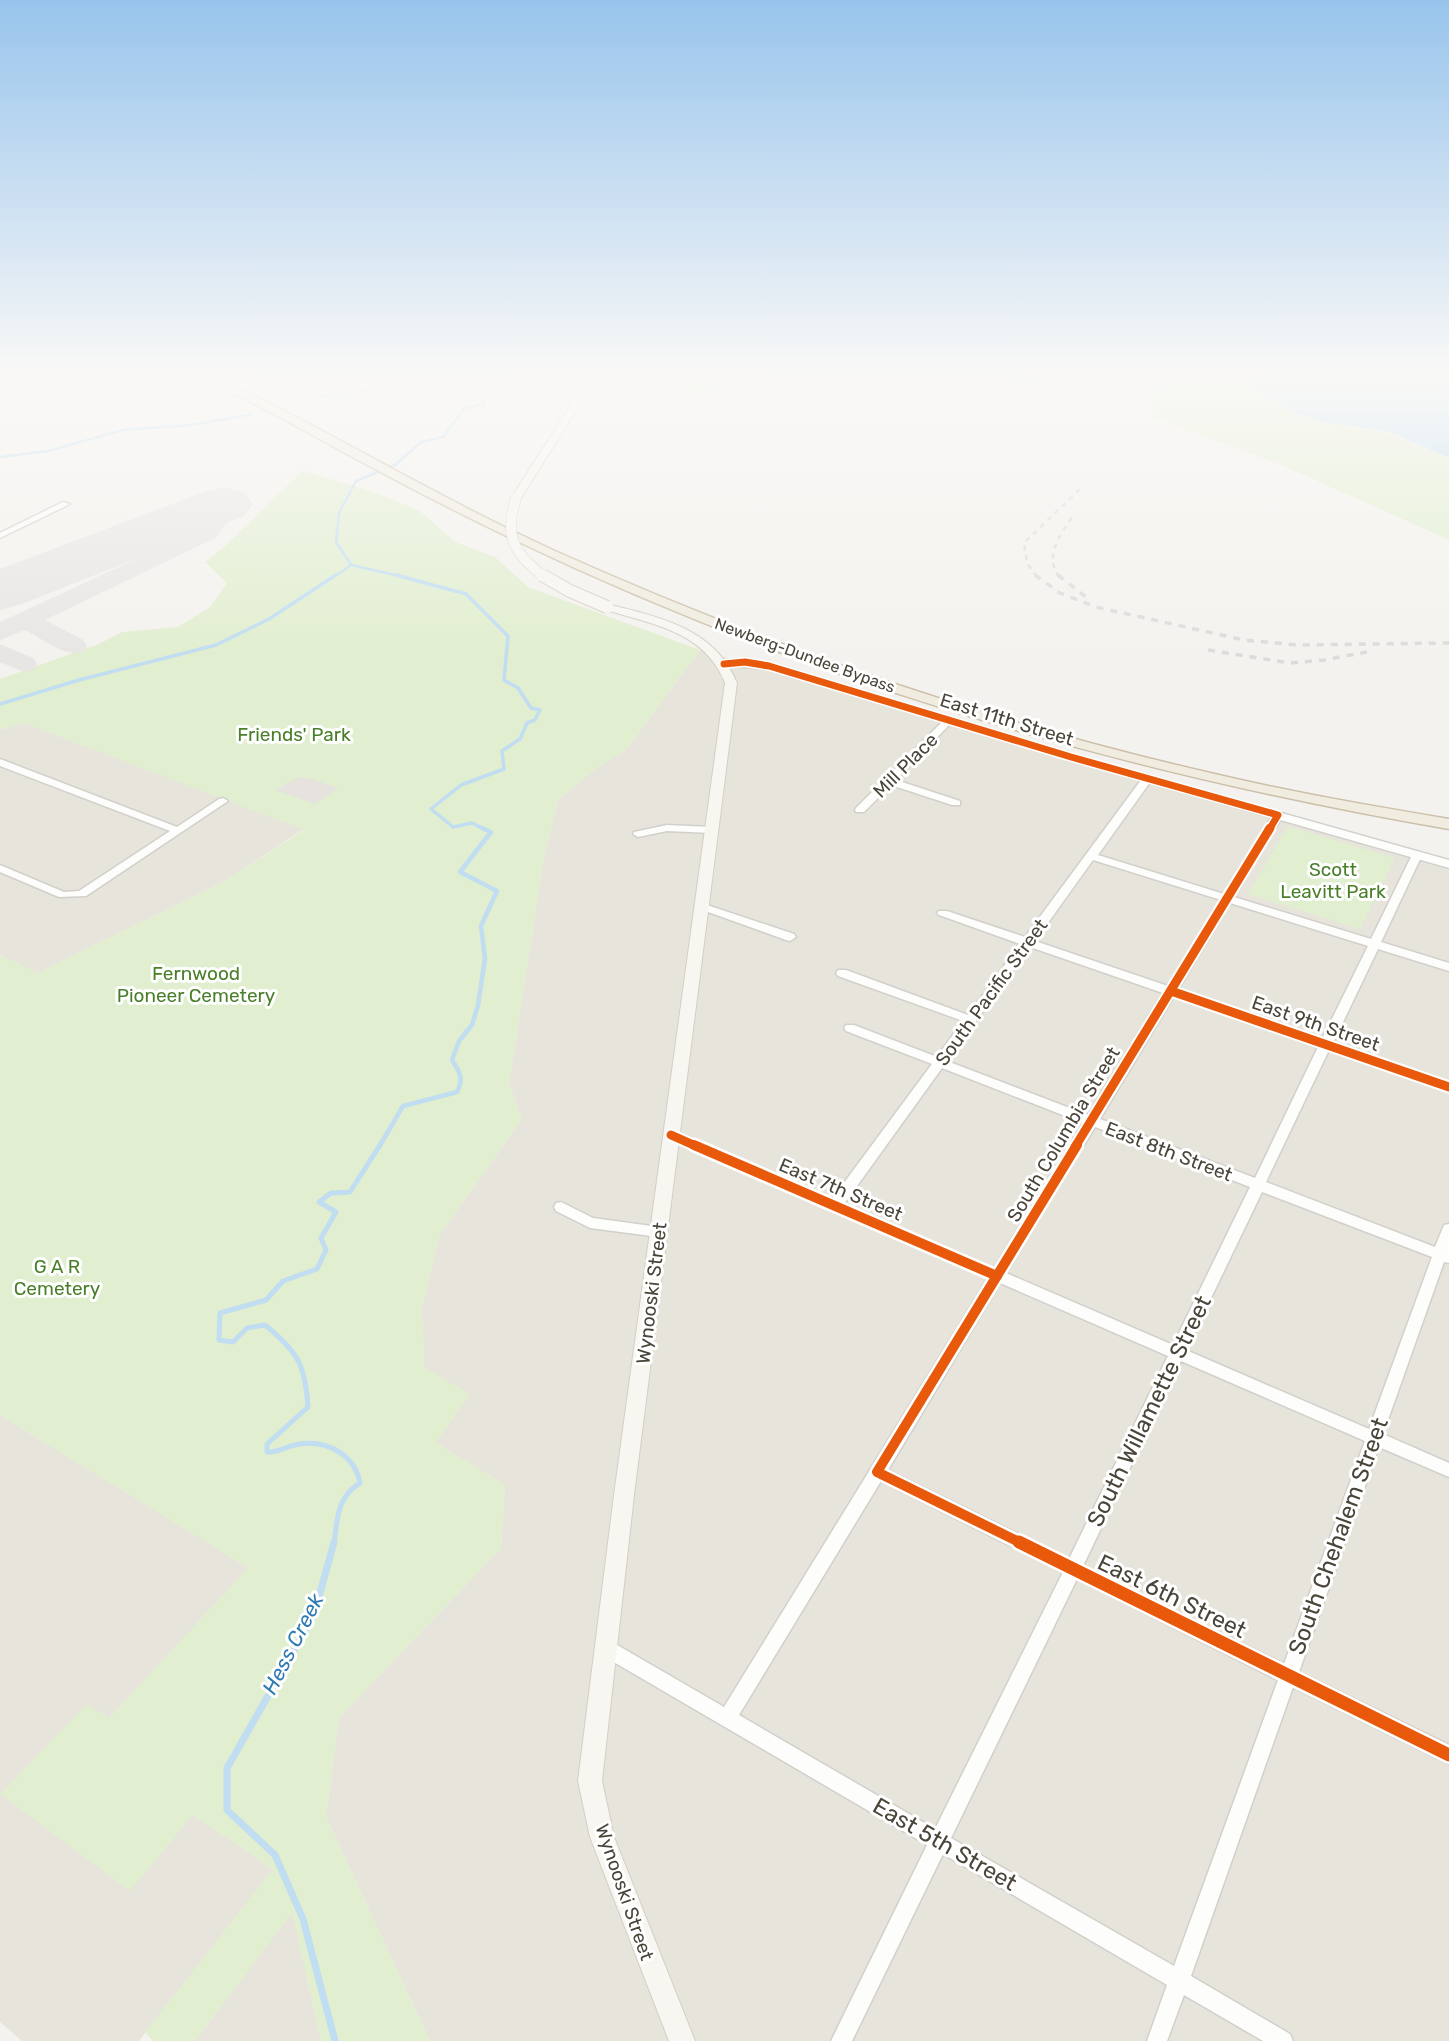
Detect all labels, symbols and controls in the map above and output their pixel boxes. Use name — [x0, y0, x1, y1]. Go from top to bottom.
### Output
street label: Newberg-Dundee Bypass — [712, 614, 897, 697]
street label: East 11th Street — [937, 688, 1077, 751]
park label: Friends' Park — [237, 723, 351, 746]
street label: Mill Place — [868, 728, 942, 802]
park label: Scott Leavitt Park — [1280, 858, 1386, 903]
street label: South Pacific Street — [930, 914, 1053, 1070]
park label: Fernwood Pioneer Cemetery — [117, 962, 275, 1007]
street label: East 9th Street — [1249, 991, 1383, 1056]
street label: South Columbia Street — [1002, 1042, 1125, 1226]
street label: East 8th Street — [1102, 1117, 1236, 1186]
street label: East 7th Street — [776, 1153, 907, 1226]
street label: Wynooski Street — [631, 1220, 672, 1365]
park label: G A R Cemetery — [14, 1255, 100, 1300]
street label: South Willamette Street — [1081, 1291, 1217, 1531]
street label: South Chehalem Street — [1282, 1414, 1394, 1658]
street label: East 6th Street — [1093, 1548, 1251, 1644]
water label: Hess Creek — [257, 1588, 329, 1698]
street label: East 5th Street — [868, 1791, 1022, 1897]
street label: Wynooski Street — [590, 1821, 659, 1964]

